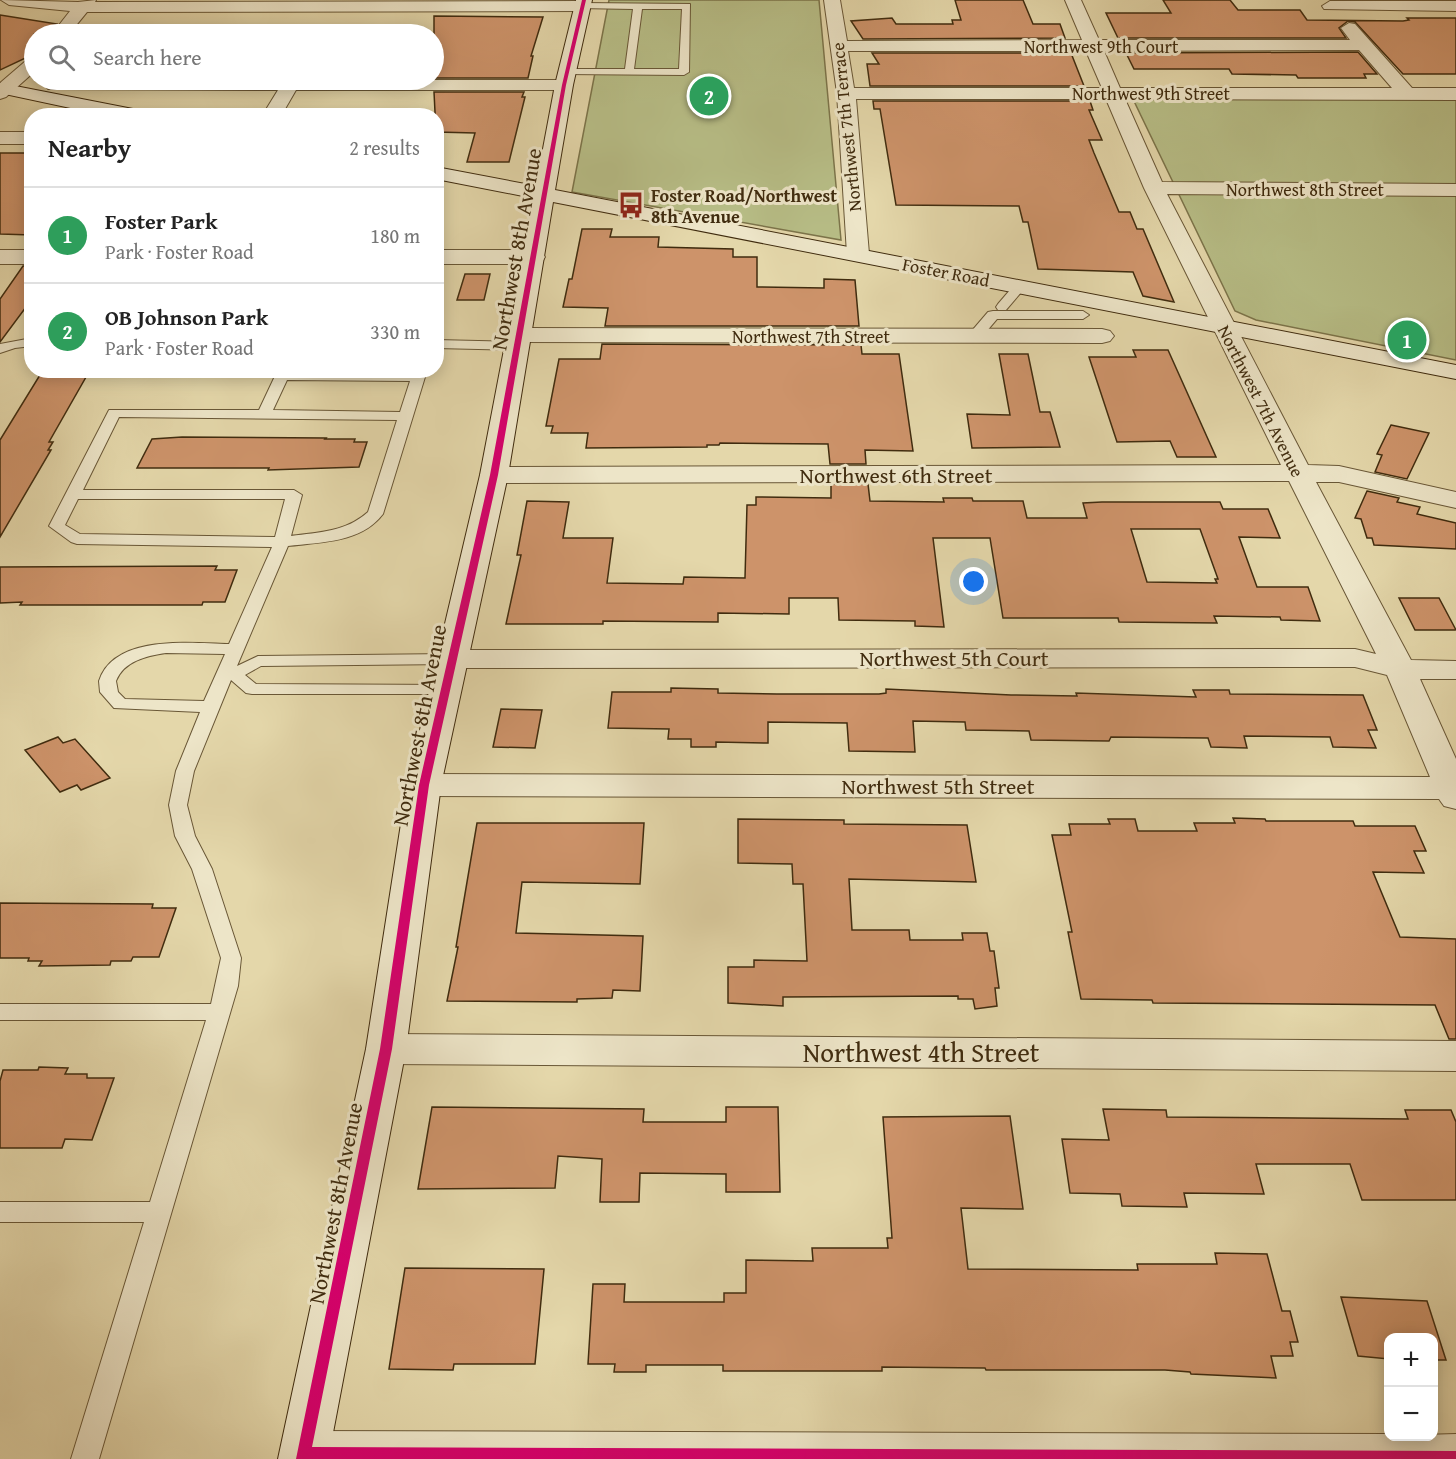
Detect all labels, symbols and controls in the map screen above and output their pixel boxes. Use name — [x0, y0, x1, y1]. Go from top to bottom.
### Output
search box — [24, 24, 444, 90]
street label: Northwest 9th Court — [1024, 33, 1179, 60]
icon: search — [45, 41, 78, 74]
text: Search here — [93, 41, 202, 73]
street label: Northwest 7th Terrace — [824, 41, 868, 213]
pin: 2 — [690, 74, 728, 118]
street label: Northwest 9th Street — [1072, 80, 1231, 107]
text: Nearby — [48, 128, 131, 167]
text: 2 results — [349, 133, 420, 162]
street label: Northwest 8th Avenue — [482, 145, 550, 353]
street label: Northwest 8th Street — [1226, 176, 1385, 203]
place label: Foster Road/Northwest 8th Avenue — [651, 182, 837, 230]
bus stop icon: Foster Road/Northwest 8th Avenue — [616, 190, 646, 220]
text: Foster Park — [105, 205, 217, 237]
text: 1 — [62, 221, 73, 250]
text: 180 m — [370, 221, 420, 250]
text: Park · Foster Road — [105, 237, 254, 266]
street label: Foster Road — [900, 250, 992, 294]
text: OB Johnson Park — [105, 301, 268, 333]
text: 2 — [62, 317, 73, 346]
text: 330 m — [370, 317, 420, 346]
pin: 1 — [1388, 318, 1426, 362]
street label: Northwest 7th Avenue — [1211, 320, 1311, 482]
street label: Northwest 7th Street — [732, 323, 891, 350]
text: Park · Foster Road — [105, 333, 254, 362]
street label: Northwest 6th Street — [800, 459, 993, 491]
your location — [959, 567, 988, 596]
street label: Northwest 8th Avenue — [384, 621, 454, 829]
street label: Northwest 5th Court — [859, 642, 1049, 674]
street label: Northwest 5th Street — [842, 770, 1035, 802]
street label: Northwest 4th Street — [803, 1032, 1040, 1072]
street label: Northwest 8th Avenue — [300, 1099, 370, 1307]
map controls — [1384, 1333, 1438, 1441]
button: + — [1384, 1333, 1438, 1387]
button: − — [1384, 1387, 1438, 1441]

